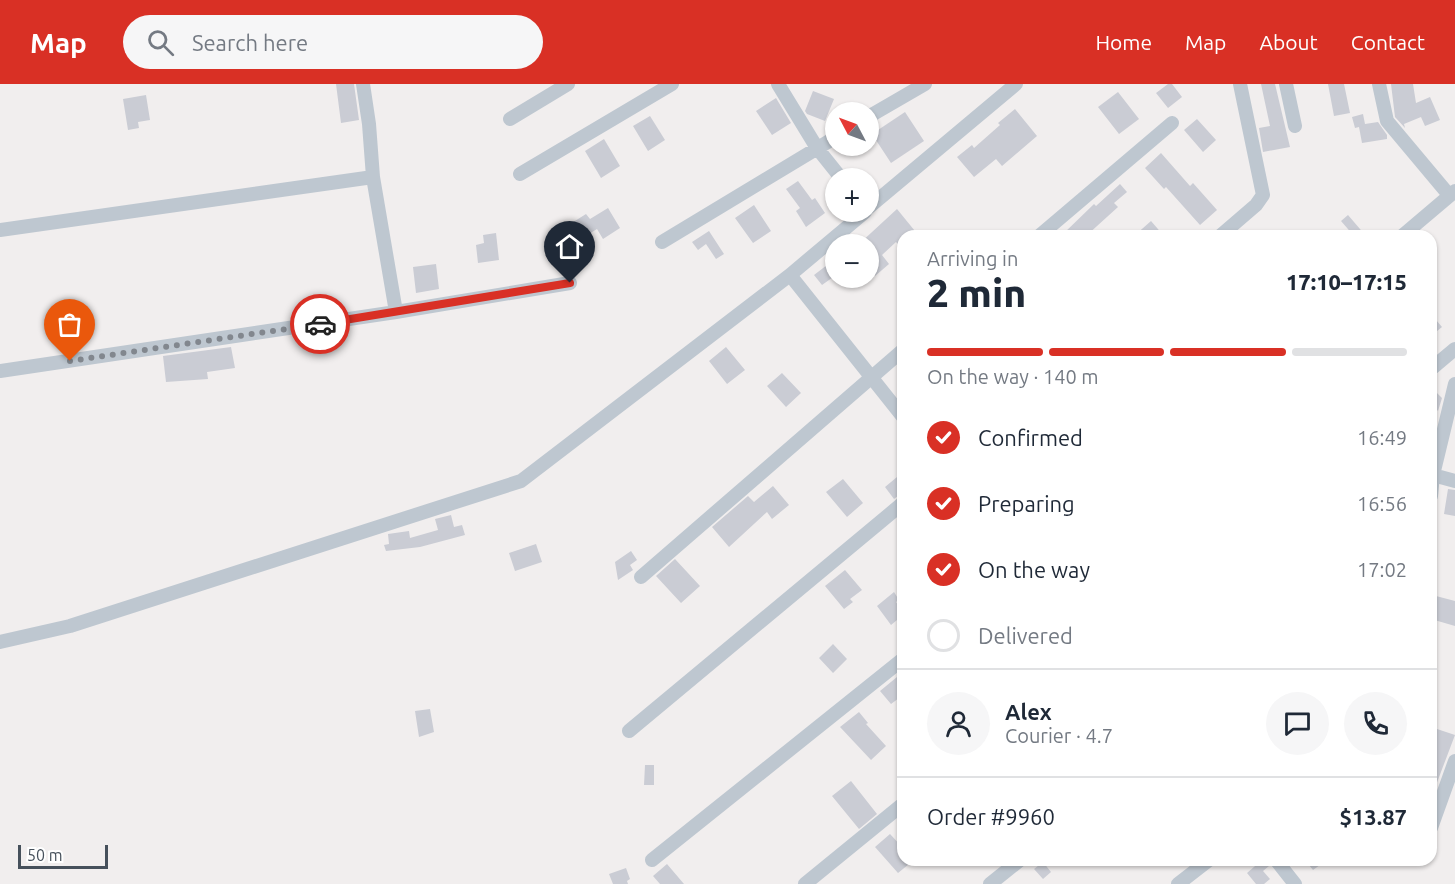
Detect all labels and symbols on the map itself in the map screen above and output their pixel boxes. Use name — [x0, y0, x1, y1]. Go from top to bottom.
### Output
north arrow — [825, 102, 879, 156]
pin — [544, 221, 595, 283]
courier — [290, 294, 350, 354]
pin — [44, 299, 95, 361]
scale bar — [18, 842, 108, 870]

